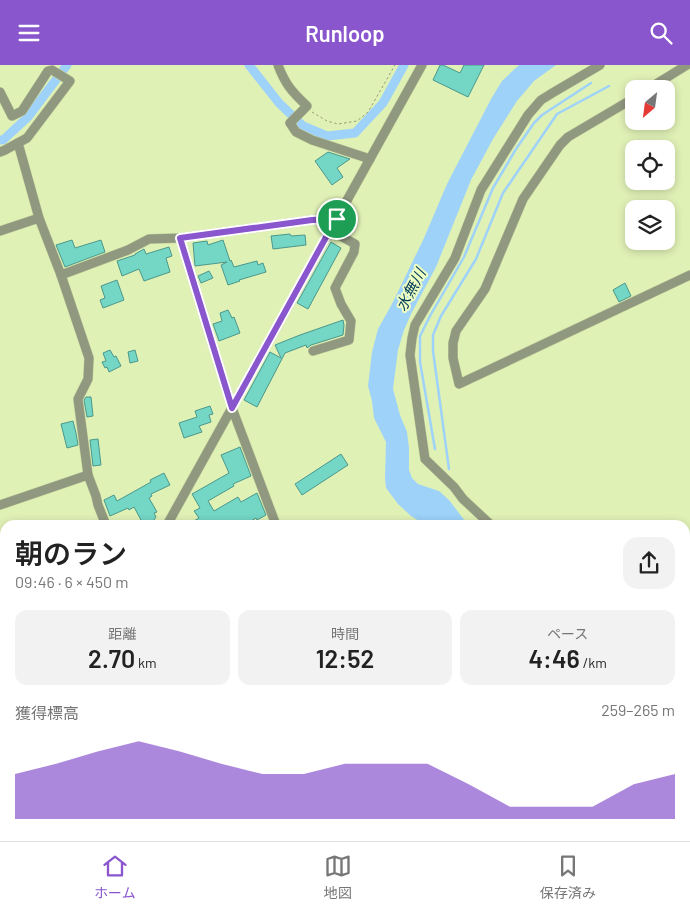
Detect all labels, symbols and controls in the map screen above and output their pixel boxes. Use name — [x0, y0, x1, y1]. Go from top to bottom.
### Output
icon: menu — [15, 19, 43, 47]
icon: search — [647, 19, 675, 47]
text: Runloop — [305, 20, 385, 46]
north arrow — [625, 80, 675, 130]
map controls — [625, 80, 675, 250]
button: locate — [625, 140, 675, 190]
pin — [316, 198, 358, 240]
button: layers — [625, 200, 675, 250]
icon: arrive — [323, 205, 351, 233]
water label: 水無川 — [392, 264, 430, 314]
text: 朝のラン — [15, 536, 127, 570]
button: share — [623, 537, 675, 589]
text: 09:46 · 6 × 450 m — [15, 572, 129, 591]
text: 距離 — [108, 625, 136, 642]
text: 時間 — [331, 625, 359, 642]
text: ペース — [547, 625, 588, 642]
text: 2.70 — [88, 643, 135, 673]
text: 12:52 — [316, 643, 374, 673]
text: 4:46 — [528, 643, 580, 673]
text: km — [135, 654, 157, 671]
text: /km — [580, 654, 607, 671]
text: 259–265 m — [601, 700, 675, 719]
text: 獲得標高 — [15, 703, 79, 722]
tab: ホーム — [94, 852, 136, 902]
tab: 地図 — [324, 852, 352, 902]
tab: 保存済み — [540, 852, 596, 902]

